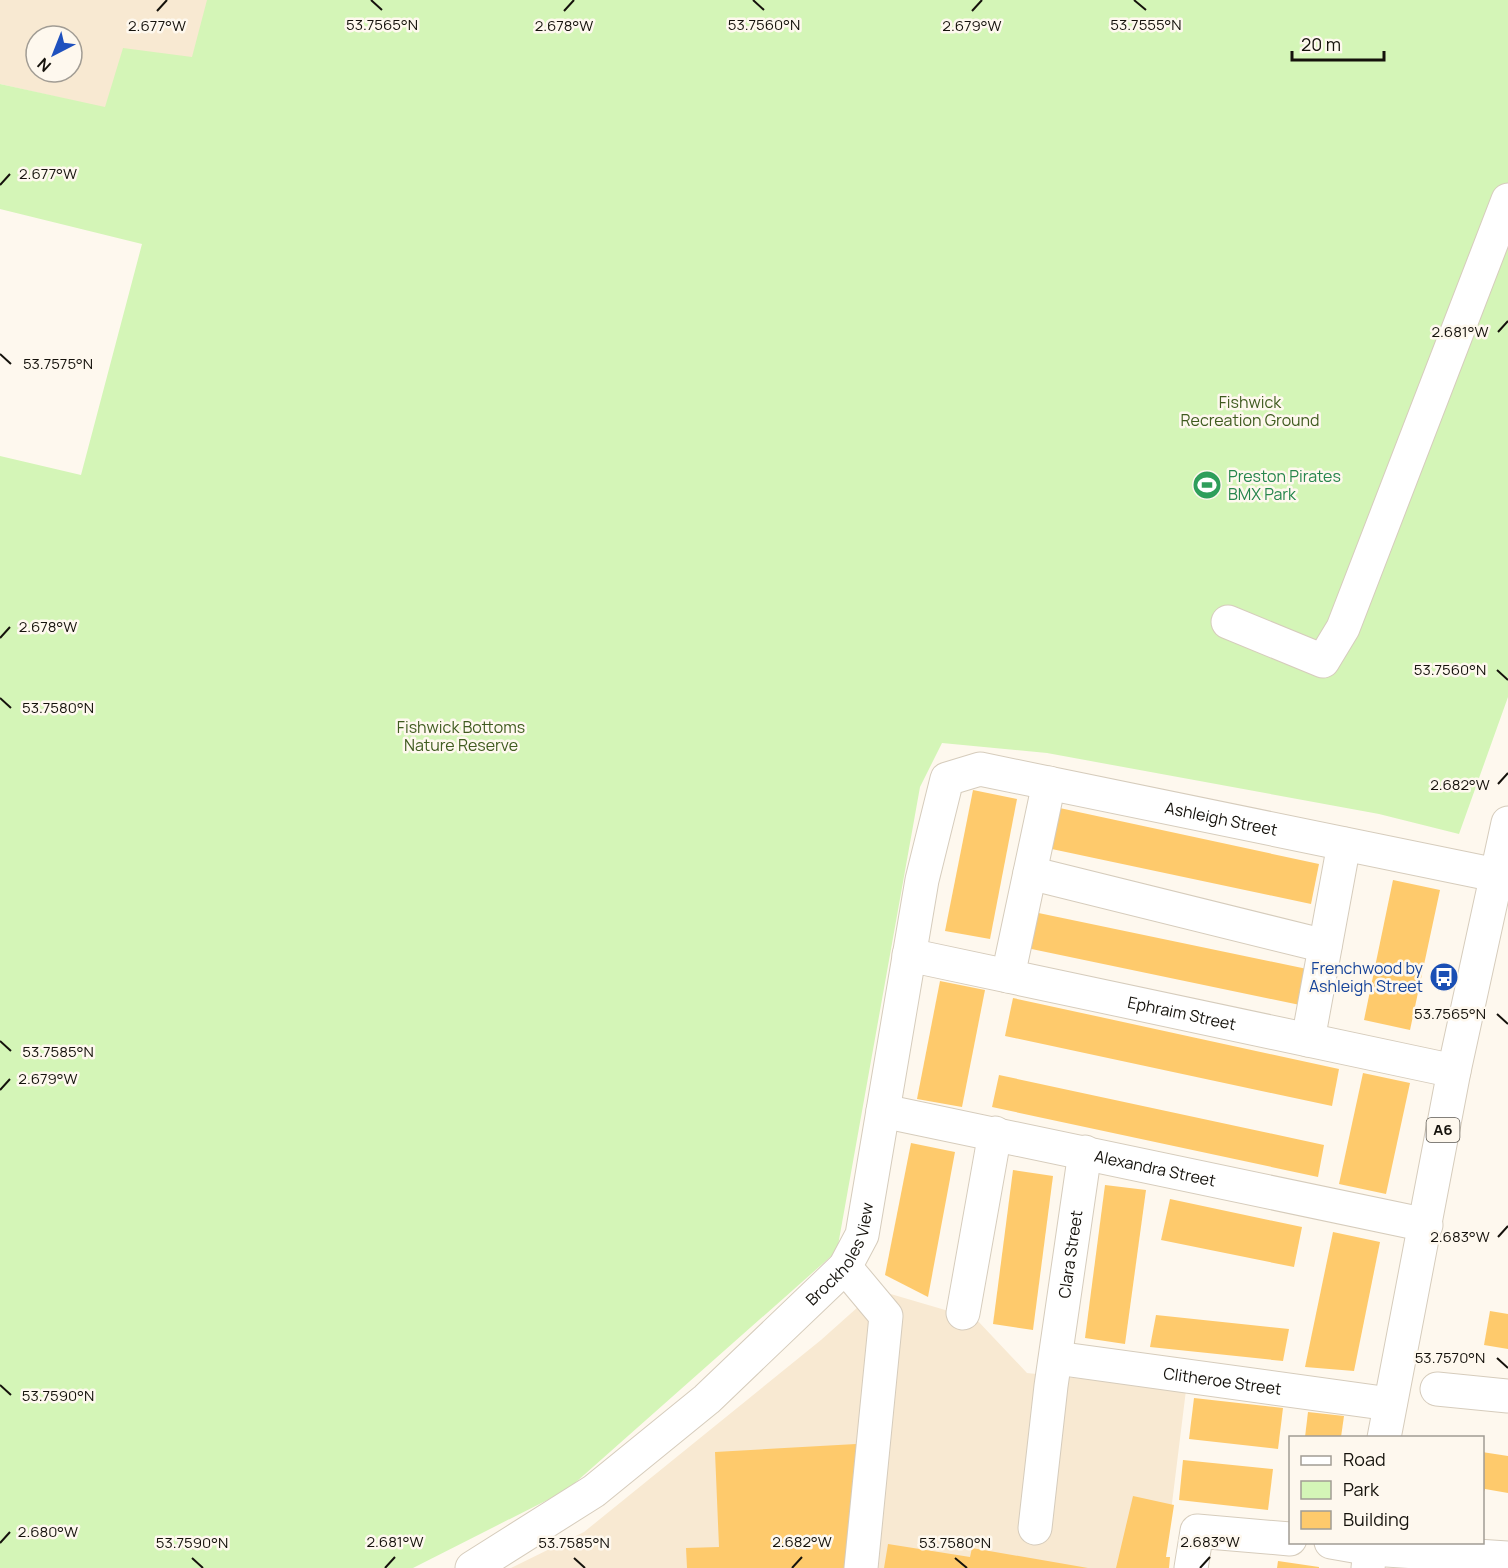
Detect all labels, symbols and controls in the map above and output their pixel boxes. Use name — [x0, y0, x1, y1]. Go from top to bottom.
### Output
text: 53.7565°N — [346, 14, 418, 35]
text: 53.7560°N — [728, 14, 800, 35]
text: 53.7555°N — [1110, 14, 1182, 35]
text: 2.677°W — [128, 15, 186, 36]
text: 2.678°W — [535, 15, 593, 36]
text: 2.679°W — [942, 15, 1002, 36]
north arrow — [24, 24, 84, 84]
scale bar — [1292, 24, 1384, 62]
text: 20 m — [1301, 32, 1341, 56]
text: N — [32, 53, 56, 77]
text: 2.677°W — [19, 163, 77, 184]
text: 2.681°W — [1432, 321, 1489, 342]
text: 53.7575°N — [23, 353, 93, 374]
park label: Fishwick Recreation Ground — [1180, 391, 1320, 431]
place label: Preston Pirates BMX Park — [1228, 465, 1341, 505]
sports icon: Preston Pirates BMX Park — [1191, 469, 1223, 501]
text: 2.678°W — [19, 616, 77, 637]
text: 53.7560°N — [1414, 659, 1486, 680]
text: 53.7580°N — [22, 697, 94, 718]
park label: Fishwick Bottoms Nature Reserve — [397, 716, 525, 756]
text: 2.682°W — [1430, 774, 1490, 795]
street label: Ashleigh Street — [1163, 796, 1279, 841]
place label: Frenchwood by Ashleigh Street — [1309, 957, 1424, 997]
bus stop icon: Frenchwood by Ashleigh Street — [1428, 961, 1460, 993]
street label: Ephraim Street — [1126, 991, 1238, 1035]
text: 53.7565°N — [1414, 1003, 1486, 1024]
text: 53.7585°N — [22, 1041, 94, 1062]
text: 2.679°W — [18, 1068, 78, 1089]
road number: A6 — [1426, 1118, 1460, 1142]
street label: Alexandra Street — [1092, 1145, 1218, 1192]
street label: Brockholes View — [801, 1201, 878, 1310]
street label: Clara Street — [1053, 1209, 1087, 1300]
text: 2.683°W — [1430, 1226, 1490, 1247]
text: 53.7570°N — [1415, 1347, 1485, 1368]
street label: Clitheroe Street — [1162, 1362, 1283, 1400]
text: 53.7590°N — [22, 1385, 94, 1406]
legend — [1289, 1436, 1484, 1544]
text: Road — [1343, 1447, 1386, 1471]
text: Park — [1343, 1477, 1380, 1501]
text: Building — [1343, 1507, 1409, 1531]
text: 2.680°W — [18, 1521, 78, 1542]
text: 2.681°W — [367, 1531, 424, 1552]
text: 2.682°W — [772, 1531, 832, 1552]
text: 2.683°W — [1180, 1531, 1240, 1552]
text: 53.7590°N — [156, 1532, 228, 1553]
text: 53.7585°N — [538, 1532, 610, 1553]
text: 53.7580°N — [919, 1532, 991, 1553]

